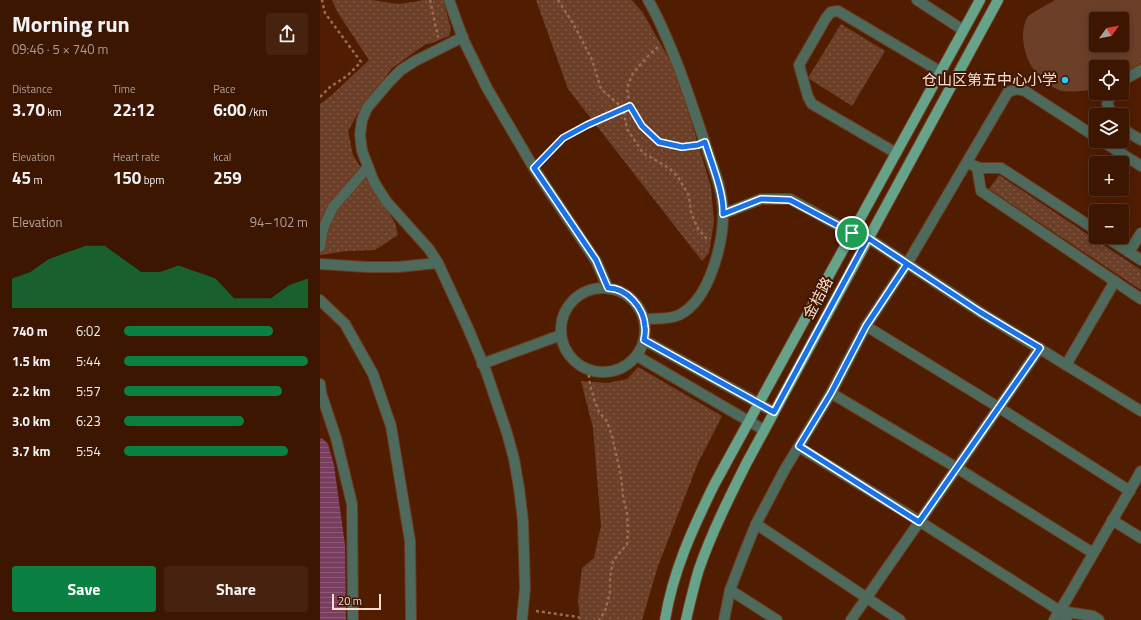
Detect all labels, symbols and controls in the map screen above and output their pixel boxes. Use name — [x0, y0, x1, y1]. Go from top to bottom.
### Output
text: Morning run — [12, 7, 130, 41]
north arrow — [1089, 12, 1129, 52]
map controls — [1089, 12, 1129, 244]
button: share — [266, 13, 308, 55]
text: 09:46 · 5 × 740 m — [12, 39, 108, 59]
button: locate — [1089, 60, 1129, 100]
place label: 仓山区第五中心小学 — [922, 68, 1057, 91]
marker: 仓山区第五中心小学 — [1060, 75, 1070, 85]
text: Distance — [12, 81, 52, 97]
text: Time — [113, 81, 136, 97]
text: Pace — [213, 81, 236, 97]
text: 3.70 — [12, 97, 45, 123]
text: 22:12 — [113, 97, 155, 123]
text: 6:00 — [213, 97, 246, 123]
text: km — [45, 104, 62, 120]
text: /km — [246, 104, 268, 120]
button: layers — [1089, 108, 1129, 148]
text: Elevation — [12, 149, 55, 165]
text: Heart rate — [113, 149, 160, 165]
text: kcal — [213, 149, 231, 165]
button: + — [1089, 156, 1129, 196]
text: 45 — [12, 165, 31, 191]
text: 150 — [113, 165, 141, 191]
text: 259 — [213, 165, 242, 191]
text: m — [31, 172, 43, 188]
text: bpm — [141, 172, 164, 188]
button: − — [1089, 204, 1129, 244]
text: Elevation — [12, 212, 63, 232]
text: 94–102 m — [250, 212, 308, 232]
pin — [835, 216, 869, 250]
icon: arrive — [841, 222, 863, 244]
street label: 金桔路 — [797, 272, 838, 323]
text: 740 m — [12, 321, 48, 341]
text: 6:02 — [76, 321, 101, 341]
text: 1.5 km — [12, 351, 50, 371]
text: 5:44 — [76, 351, 101, 371]
text: 2.2 km — [12, 381, 50, 401]
text: 5:57 — [76, 381, 101, 401]
text: 3.0 km — [12, 411, 50, 431]
text: 6:23 — [76, 411, 101, 431]
text: 3.7 km — [12, 441, 50, 461]
text: 5:54 — [76, 441, 101, 461]
button: Save — [12, 566, 156, 612]
button: Share — [164, 566, 308, 612]
scale bar — [332, 592, 381, 611]
text: 20 m — [338, 593, 362, 609]

